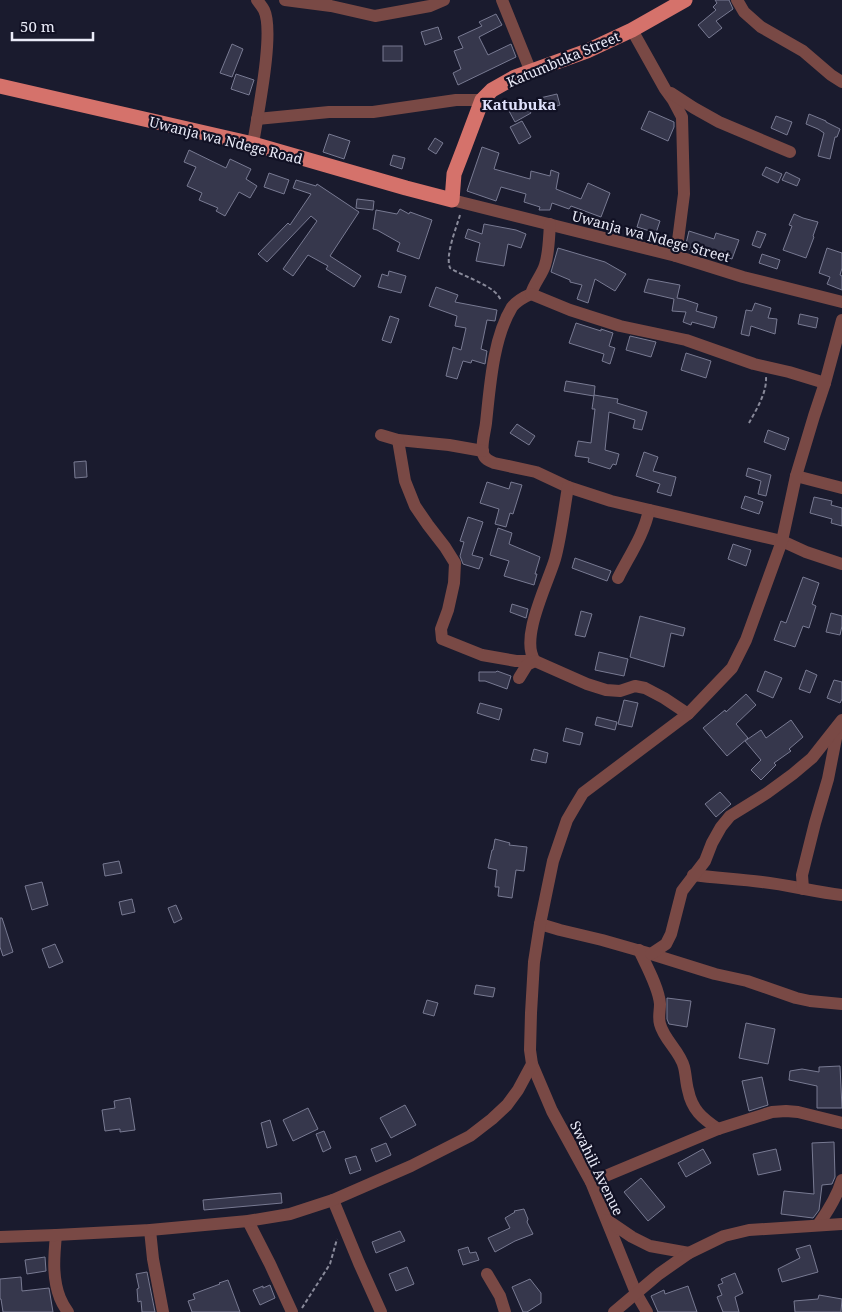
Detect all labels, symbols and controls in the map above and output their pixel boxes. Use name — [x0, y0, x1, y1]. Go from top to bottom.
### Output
scale bar — [12, 10, 94, 42]
text: 50 m — [20, 16, 55, 36]
street label: Katumbuka Street — [504, 27, 622, 91]
district label: Katubuka — [482, 94, 556, 114]
street label: Uwanja wa Ndege Road — [147, 112, 305, 168]
street label: Uwanja wa Ndege Street — [570, 206, 732, 266]
street label: Swahili Avenue — [566, 1117, 628, 1219]

